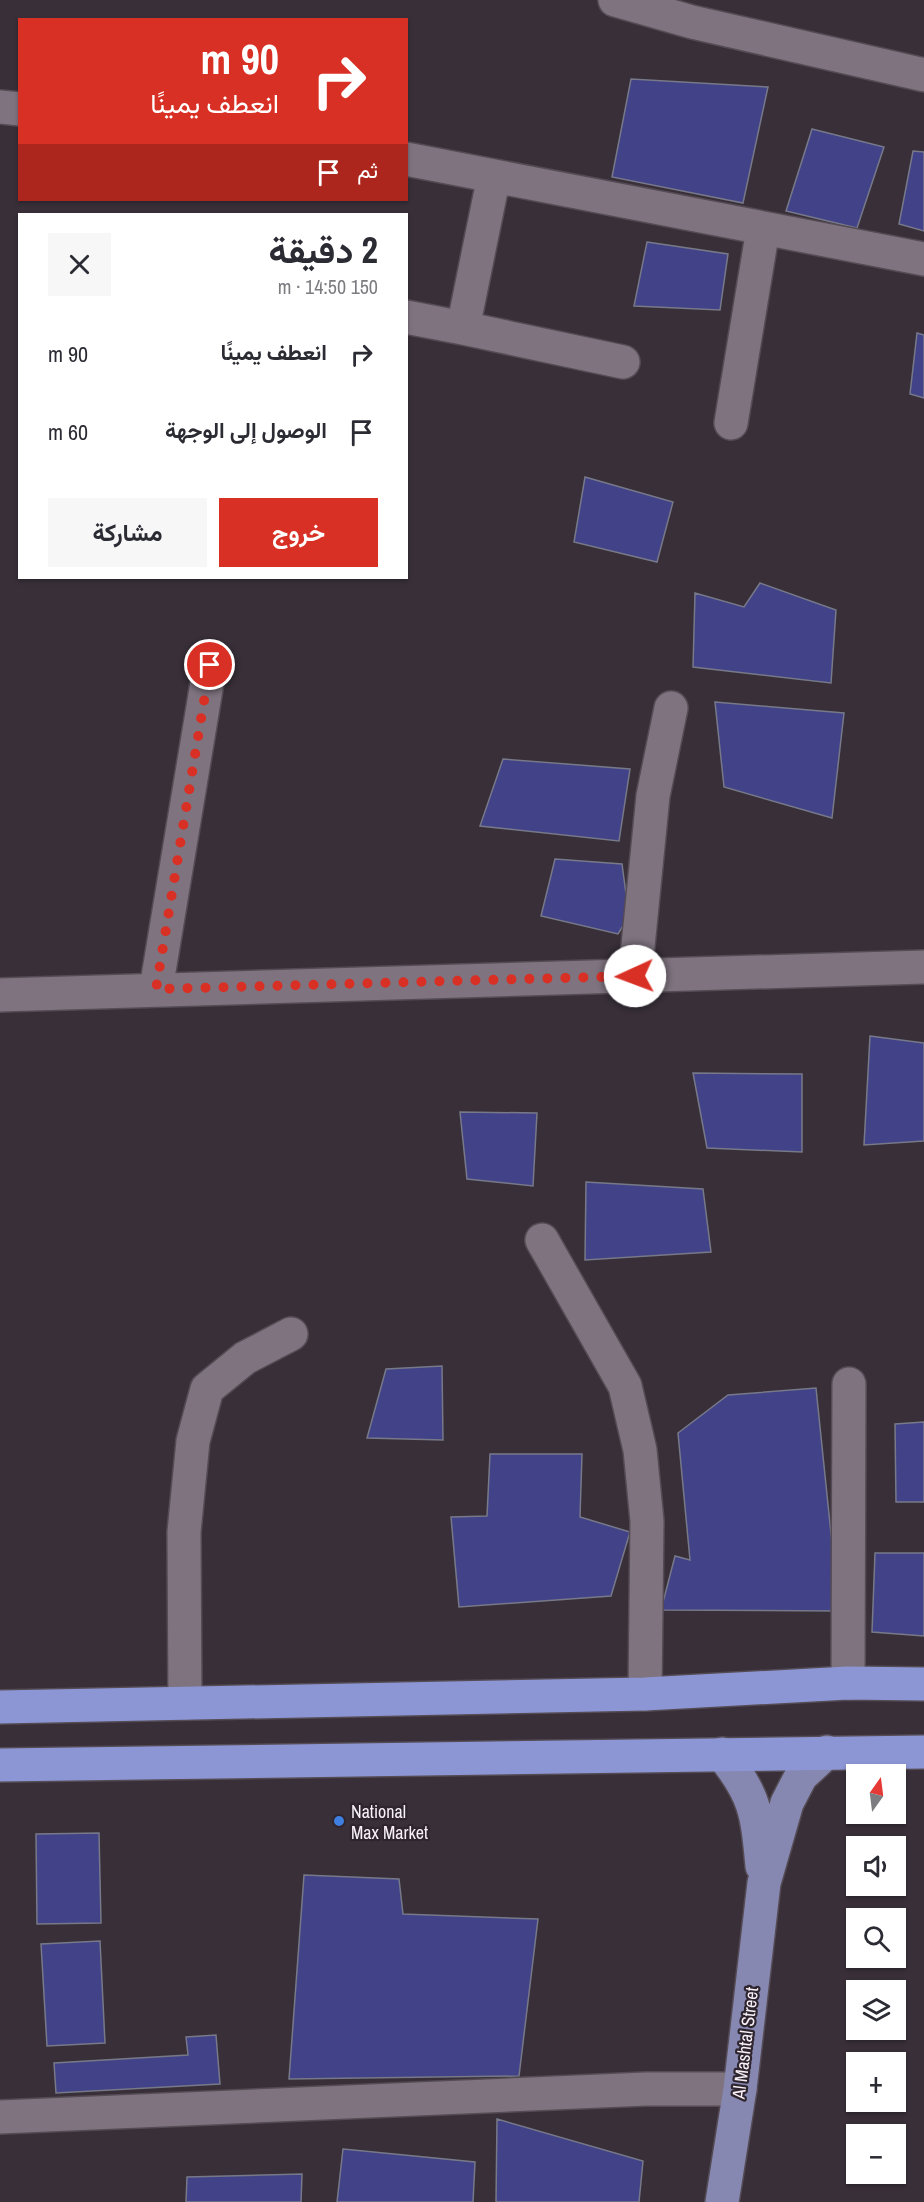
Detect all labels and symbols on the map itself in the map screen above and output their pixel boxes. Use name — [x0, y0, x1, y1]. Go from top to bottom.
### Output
pin — [184, 639, 235, 690]
position arrow — [603, 944, 667, 1008]
north arrow — [846, 1764, 906, 1824]
place label: National Max Market — [351, 1799, 428, 1845]
marker: National Max Market — [332, 1814, 346, 1828]
street label: Al Mashtal Street — [726, 1986, 764, 2101]

